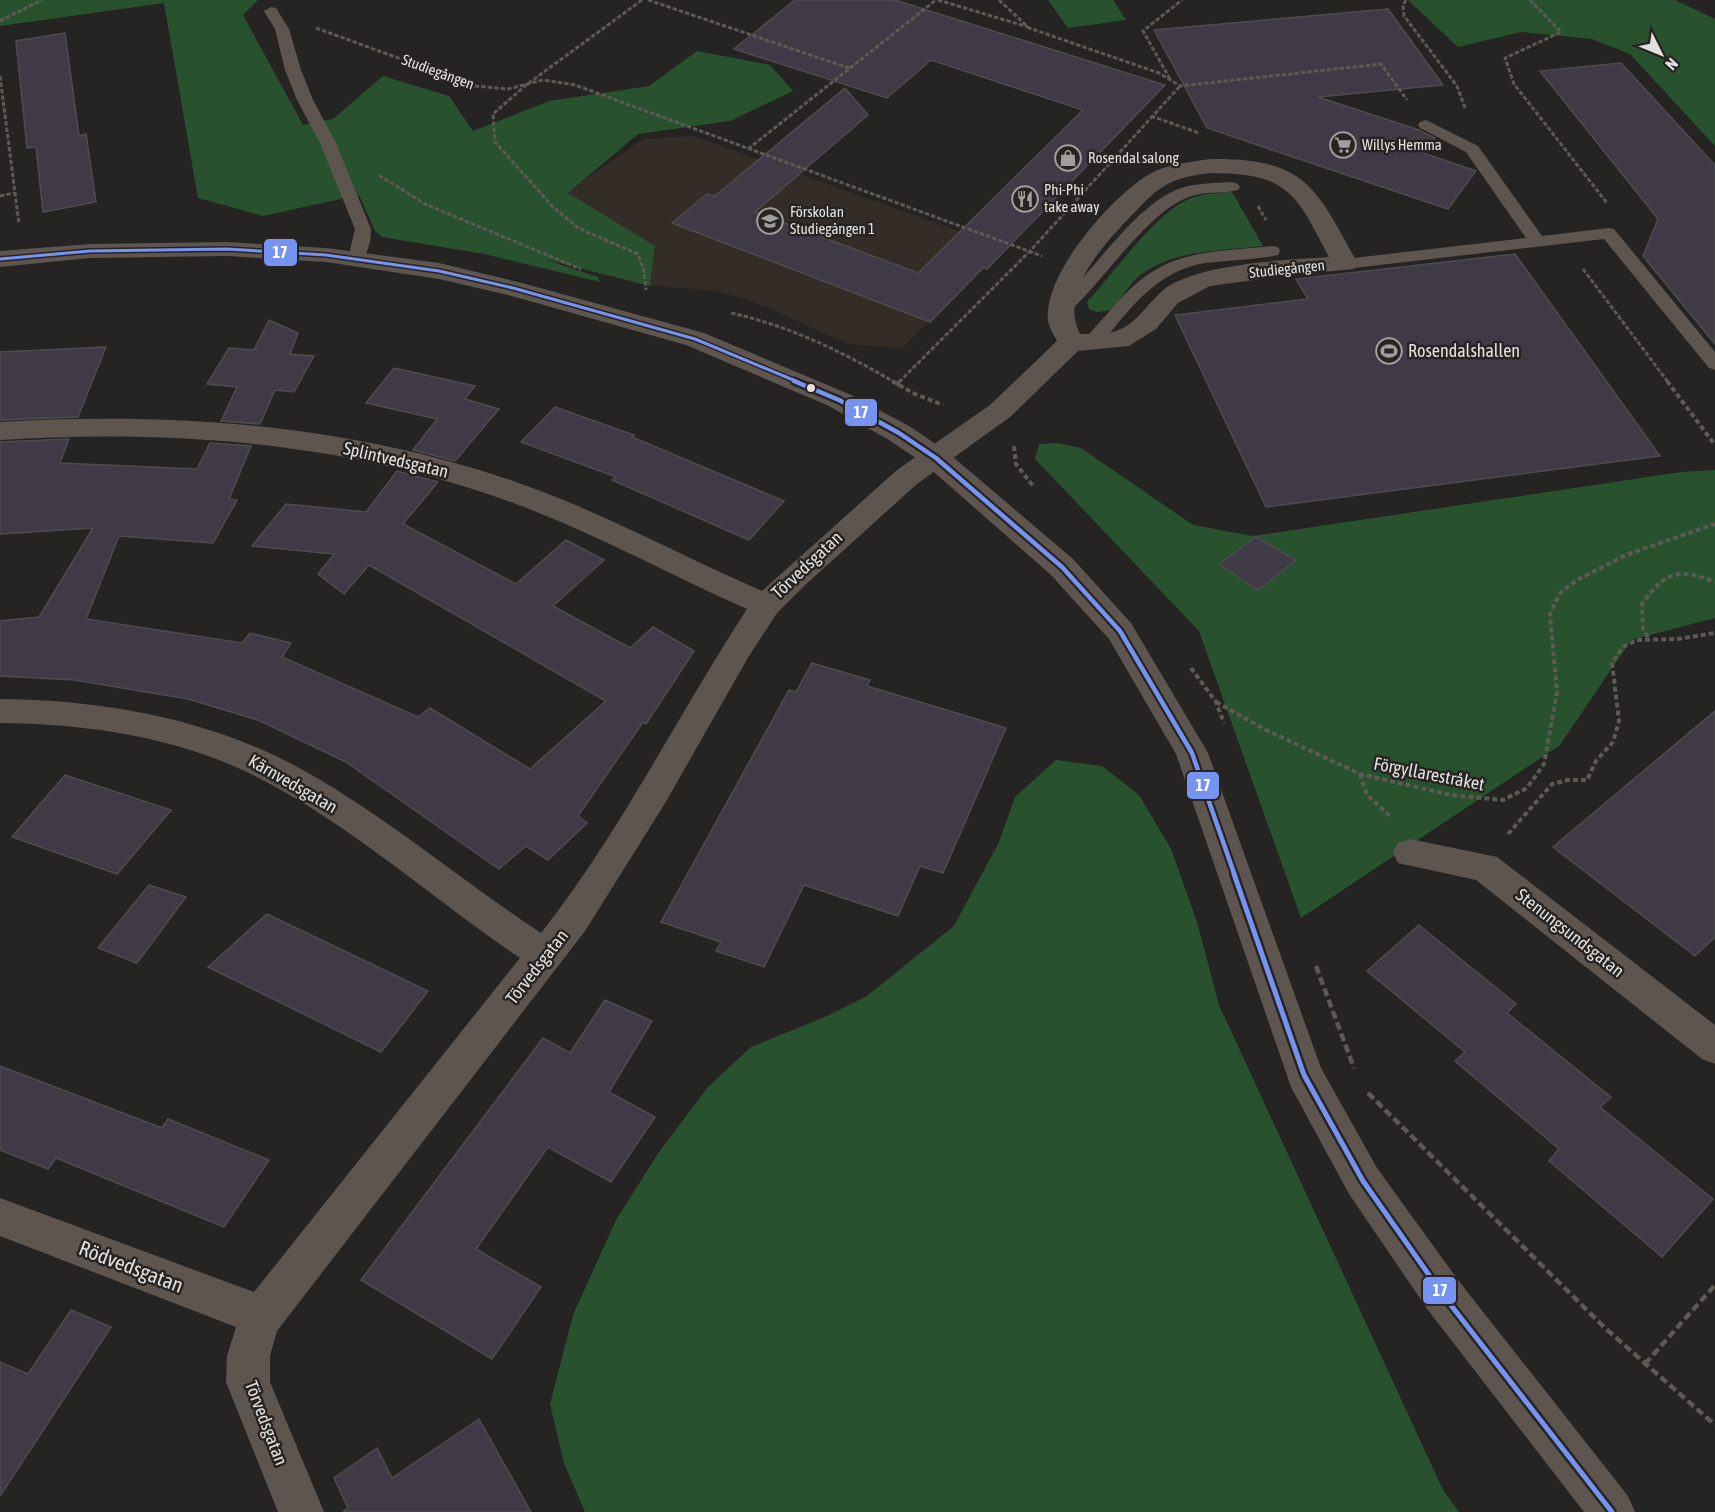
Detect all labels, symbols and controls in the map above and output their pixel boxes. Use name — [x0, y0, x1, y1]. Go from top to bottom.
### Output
north arrow — [1631, 24, 1691, 84]
street label: Studiegången — [400, 51, 477, 92]
text: N — [1662, 55, 1682, 74]
supermarket icon: Willys Hemma — [1328, 130, 1358, 160]
place label: Willys Hemma — [1362, 136, 1442, 153]
shop icon: Rosendal salong — [1053, 143, 1083, 173]
place label: Rosendal salong — [1088, 149, 1179, 166]
place label: Phi-Phi take away — [1044, 181, 1099, 215]
restaurant icon: Phi-Phi take away — [1010, 184, 1040, 214]
place label: Förskolan Studiegången 1 — [790, 203, 875, 237]
school or university icon: Förskolan Studiegången 1 — [755, 206, 785, 236]
line badge: 17 — [263, 238, 298, 267]
text: 17 — [272, 243, 288, 261]
street label: Studiegången — [1248, 256, 1326, 281]
sports icon: Rosendalshallen — [1374, 336, 1404, 366]
place label: Rosendalshallen — [1408, 340, 1520, 361]
unlabelled marker — [805, 382, 817, 394]
line badge: 17 — [844, 398, 878, 427]
text: 17 — [853, 403, 869, 421]
street label: Splintvedsgatan — [342, 437, 451, 482]
street label: Törvedsgatan — [767, 527, 846, 603]
street label: Kärnvedsgatan — [245, 750, 341, 817]
street label: Förgyllarestråket — [1372, 752, 1486, 795]
line badge: 17 — [1186, 771, 1220, 800]
text: 17 — [1195, 776, 1211, 794]
street label: Stenungsundsgatan — [1512, 884, 1629, 981]
street label: Törvedsgatan — [501, 925, 572, 1008]
street label: Rödvedsgatan — [76, 1235, 187, 1297]
line badge: 17 — [1422, 1276, 1457, 1305]
text: 17 — [1432, 1281, 1448, 1299]
street label: Törvedsgatan — [241, 1378, 292, 1468]

